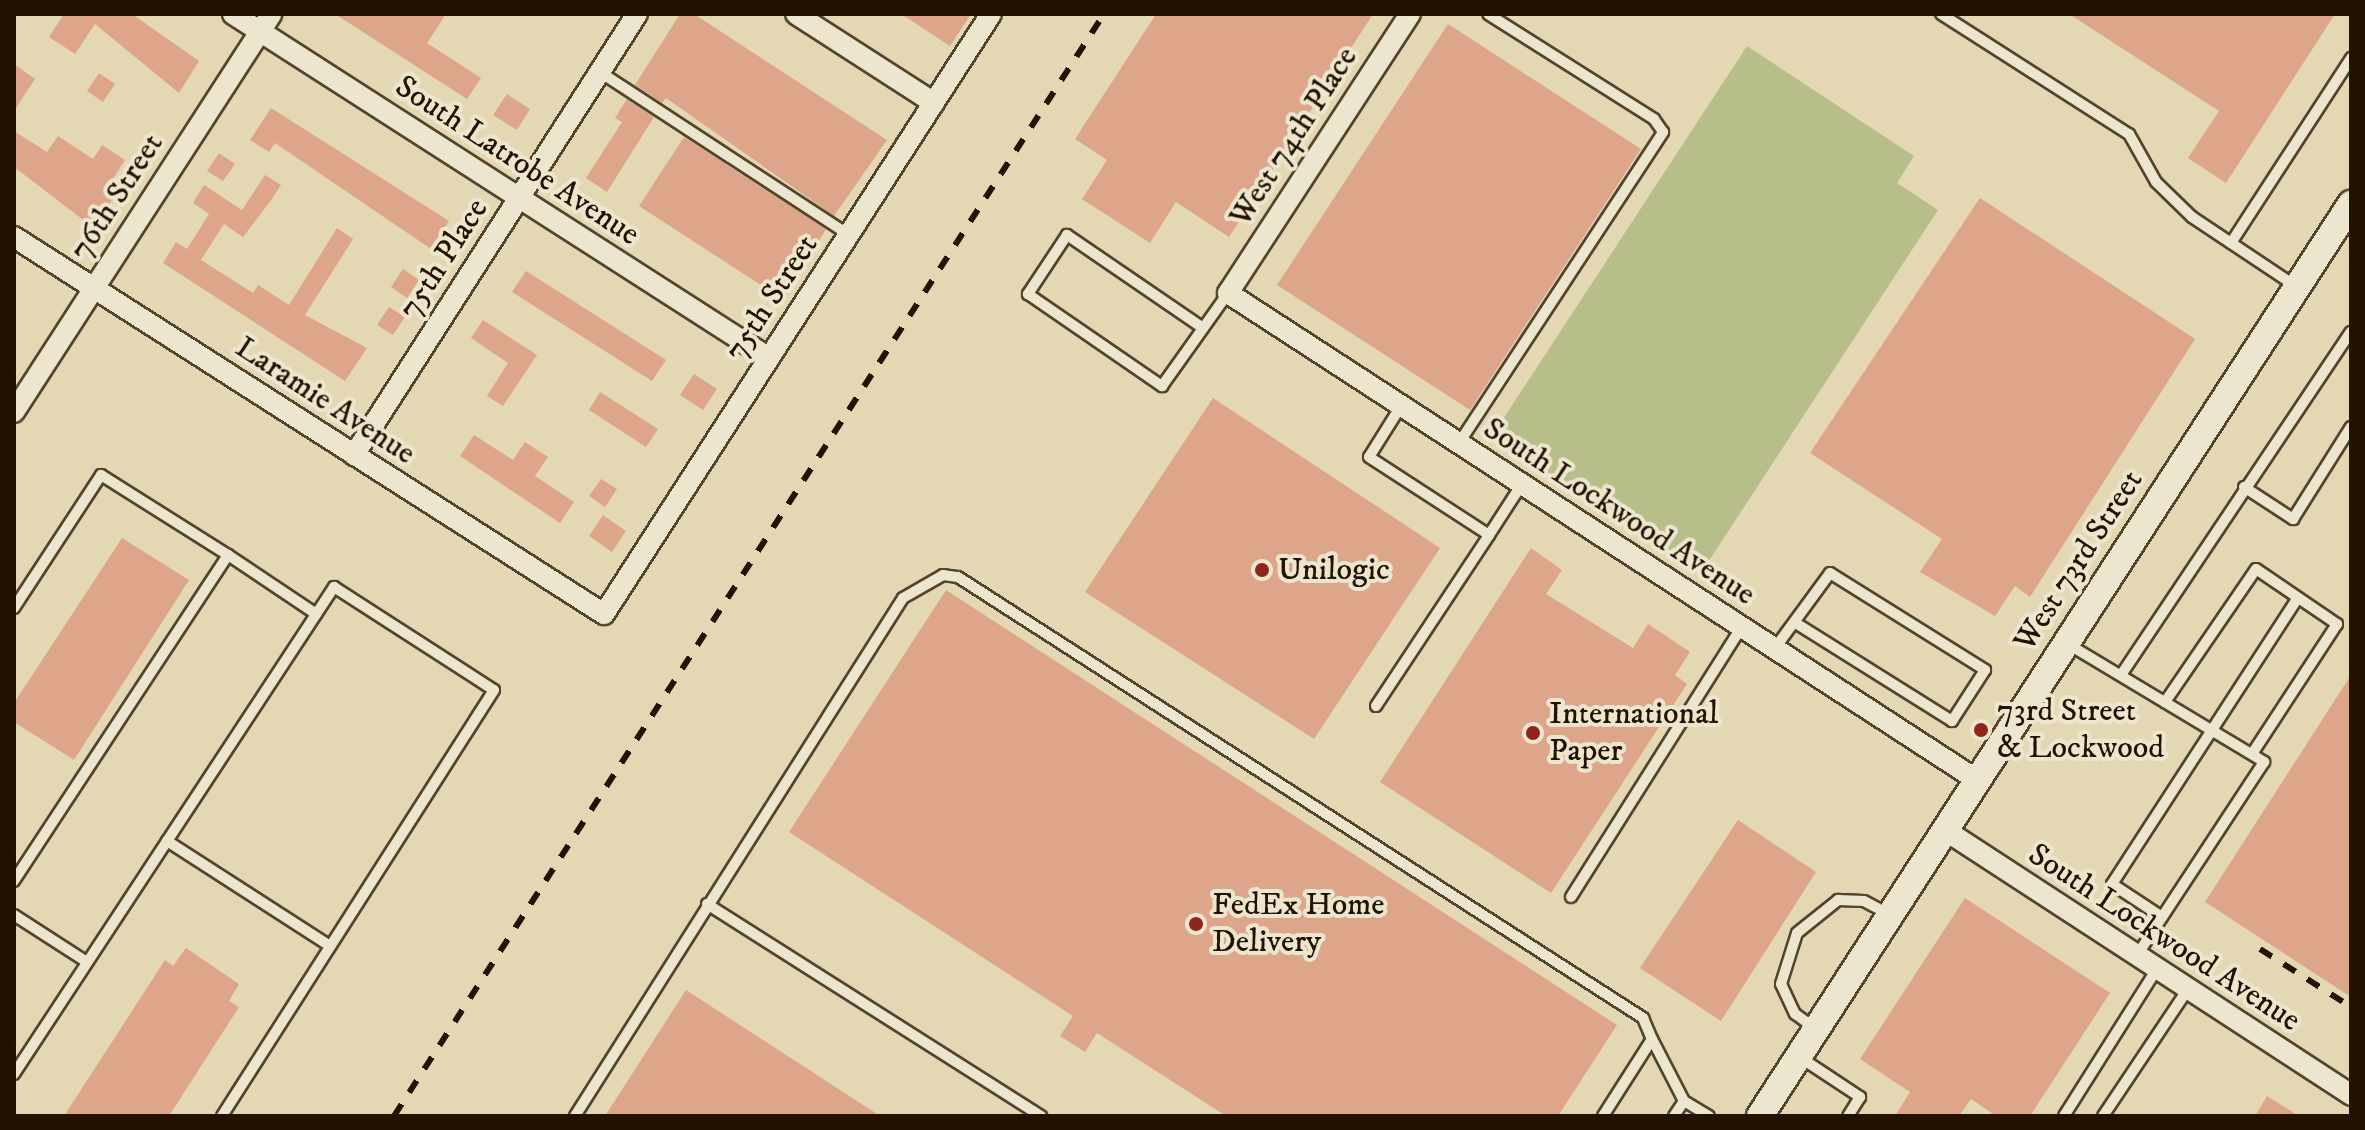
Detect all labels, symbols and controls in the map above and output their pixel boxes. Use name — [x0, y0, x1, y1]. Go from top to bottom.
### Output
street label: West 74th Place — [1222, 40, 1366, 234]
street label: South Latrobe Avenue — [388, 68, 646, 254]
street label: 76th Street — [62, 127, 172, 267]
street label: 75th Place — [391, 192, 497, 326]
street label: 75th Street — [717, 228, 827, 368]
street label: Laramie Avenue — [228, 329, 422, 473]
street label: South Lockwood Avenue — [1476, 410, 1762, 614]
street label: West 73rd Street — [2006, 463, 2152, 659]
place label: Unilogic — [1278, 551, 1390, 589]
marker: Unilogic — [1253, 561, 1271, 579]
place label: 73rd Street & Lockwood — [1997, 693, 2164, 768]
place label: International Paper — [1549, 696, 1718, 771]
marker: 73rd Street & Lockwood — [1972, 721, 1990, 739]
marker: International Paper — [1524, 724, 1542, 742]
street label: South Lockwood Avenue — [2021, 836, 2307, 1040]
place label: FedEx Home Delivery — [1212, 887, 1384, 962]
marker: FedEx Home Delivery — [1187, 915, 1205, 933]

